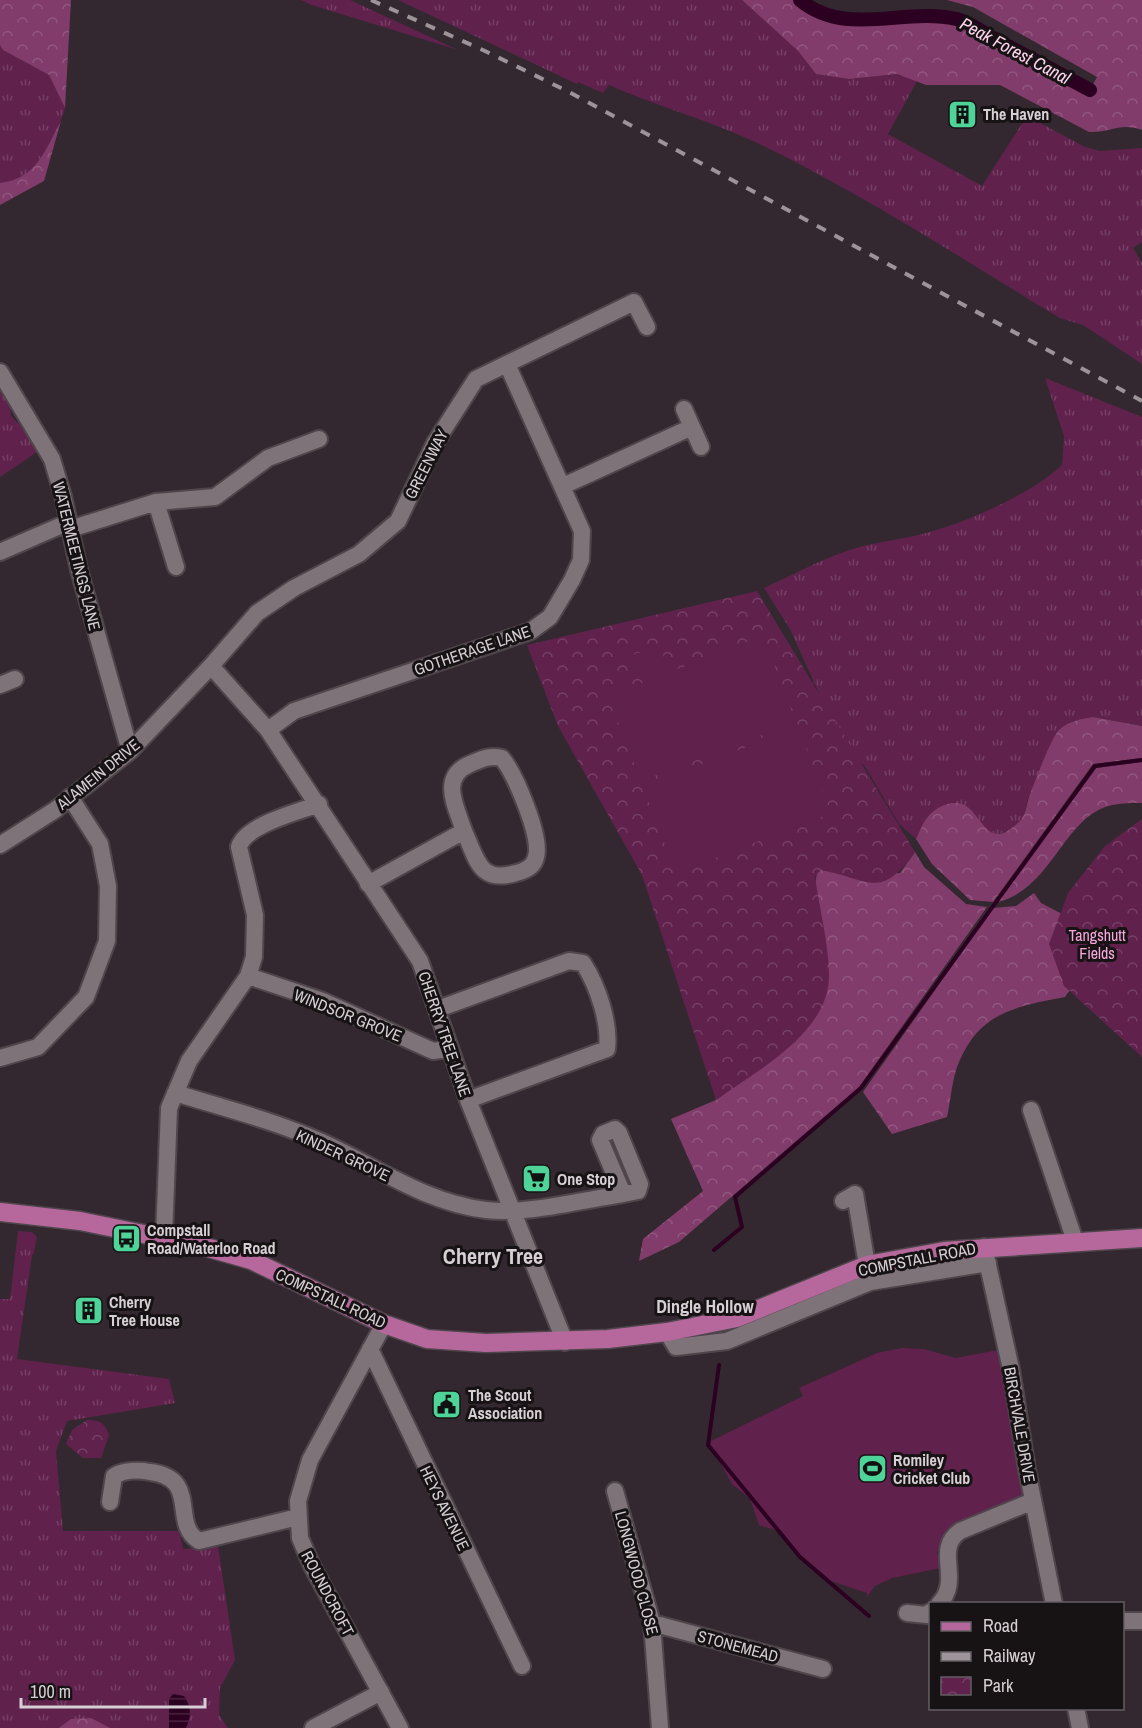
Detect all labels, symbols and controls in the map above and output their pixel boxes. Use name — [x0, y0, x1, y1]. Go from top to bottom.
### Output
water label: Peak Forest Canal — [956, 11, 1075, 91]
building icon: The Haven — [946, 98, 978, 130]
place label: The Haven — [983, 103, 1049, 125]
street label: GREENWAY — [399, 425, 453, 502]
street label: WATERMEETINGS LANE — [48, 479, 106, 633]
street label: GOTHERAGE LANE — [411, 620, 533, 680]
street label: ALAMEIN DRIVE — [51, 734, 144, 815]
park label: Tangshutt Fields — [1068, 924, 1126, 964]
street label: CHERRY TREE LANE — [413, 968, 477, 1100]
street label: WINDSOR GROVE — [291, 983, 405, 1047]
street label: KINDER GROVE — [293, 1124, 393, 1186]
supermarket icon: One Stop — [520, 1163, 552, 1195]
place label: One Stop — [557, 1168, 615, 1190]
place label: Compstall Road/Waterloo Road — [147, 1219, 276, 1259]
bus stop icon: Compstall Road/Waterloo Road — [110, 1223, 142, 1255]
street label: COMPSTALL ROAD — [856, 1237, 978, 1281]
district label: Cherry Tree — [443, 1241, 543, 1271]
street label: COMPSTALL ROAD — [272, 1263, 390, 1333]
place label: Cherry Tree House — [109, 1291, 180, 1331]
district label: Dingle Hollow — [656, 1294, 754, 1319]
building icon: Cherry Tree House — [72, 1295, 104, 1327]
street label: BIRCHVALE DRIVE — [999, 1365, 1041, 1485]
place label: The Scout Association — [468, 1384, 542, 1424]
public building icon: The Scout Association — [431, 1388, 463, 1420]
place label: Romiley Cricket Club — [893, 1449, 970, 1489]
sports icon: Romiley Cricket Club — [856, 1453, 888, 1485]
street label: HEYS AVENUE — [415, 1462, 475, 1554]
street label: LONGWOOD CLOSE — [610, 1509, 664, 1637]
street label: ROUNDCROFT — [296, 1547, 360, 1639]
legend — [929, 1602, 1124, 1710]
text: Road — [983, 1613, 1018, 1638]
street label: STONEMEAD — [695, 1625, 781, 1667]
text: Railway — [983, 1643, 1036, 1668]
scale bar — [21, 1671, 206, 1709]
text: Park — [983, 1673, 1014, 1698]
text: 100 m — [30, 1679, 71, 1704]

